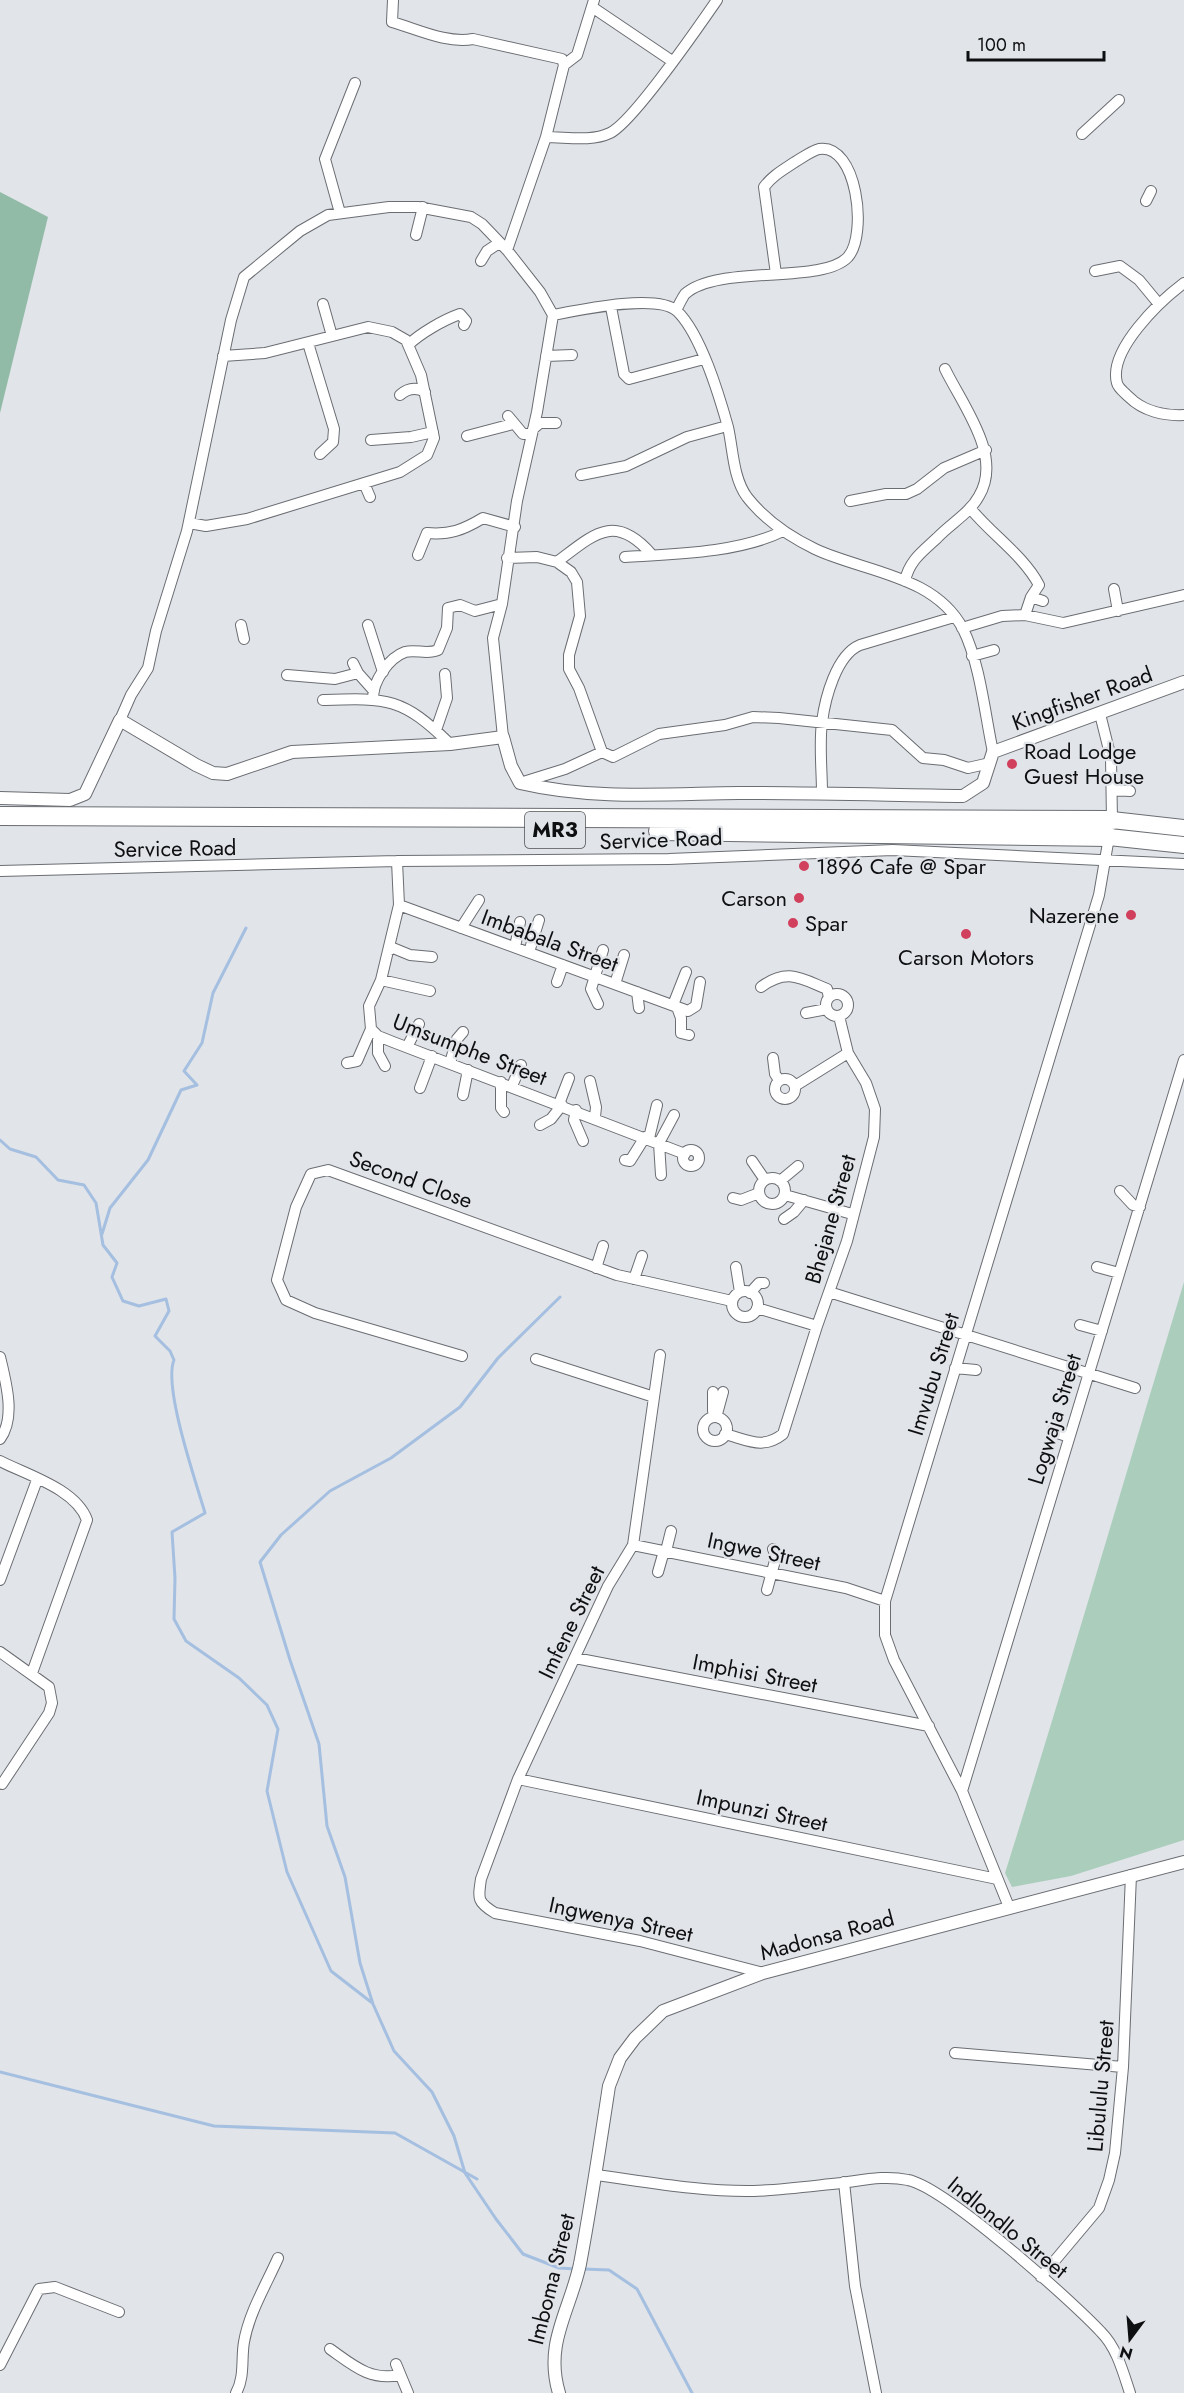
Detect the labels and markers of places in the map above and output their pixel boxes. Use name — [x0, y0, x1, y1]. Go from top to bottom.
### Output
place label: Road Lodge Guest House — [1024, 735, 1144, 792]
marker: Road Lodge Guest House — [1005, 757, 1019, 771]
place label: 1896 Cafe @ Spar — [816, 850, 986, 882]
marker: 1896 Cafe @ Spar — [797, 859, 811, 873]
place label: Carson — [721, 882, 787, 914]
marker: Carson — [792, 891, 806, 905]
place label: Nazerene — [1029, 899, 1119, 931]
place label: Spar — [805, 907, 848, 939]
marker: Nazerene — [1124, 908, 1138, 922]
marker: Spar — [786, 916, 800, 930]
marker: Carson Motors — [959, 927, 973, 941]
place label: Carson Motors — [898, 941, 1034, 973]

